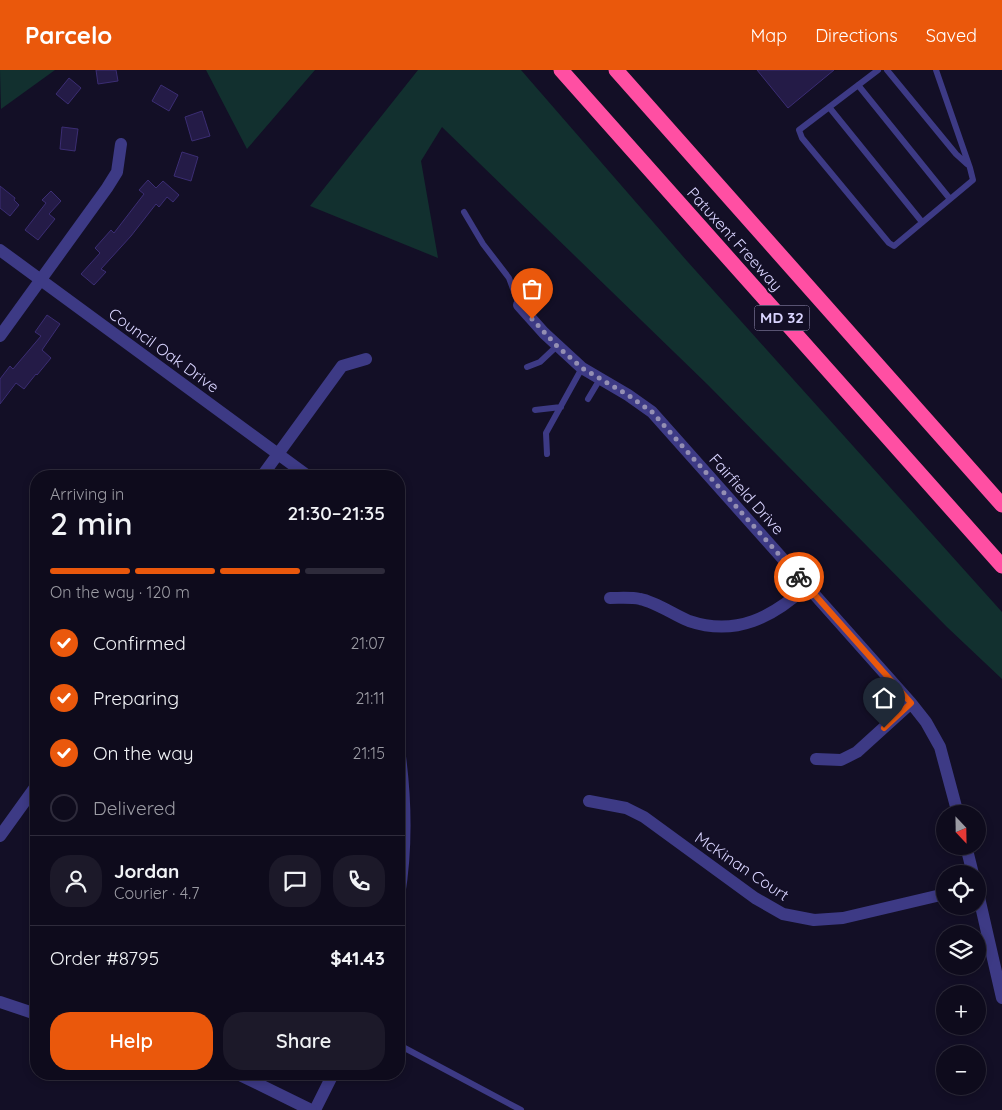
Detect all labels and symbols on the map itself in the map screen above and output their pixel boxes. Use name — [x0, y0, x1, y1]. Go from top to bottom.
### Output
street label: Patuxent Freeway — [683, 183, 787, 295]
pin — [511, 268, 553, 319]
street label: Council Oak Drive — [105, 303, 223, 397]
road number: MD 32 — [754, 306, 810, 330]
street label: Fairfield Drive — [705, 449, 789, 539]
courier — [774, 552, 824, 602]
pin — [863, 677, 905, 728]
north arrow — [936, 805, 986, 855]
street label: McKinan Court — [691, 827, 793, 905]

